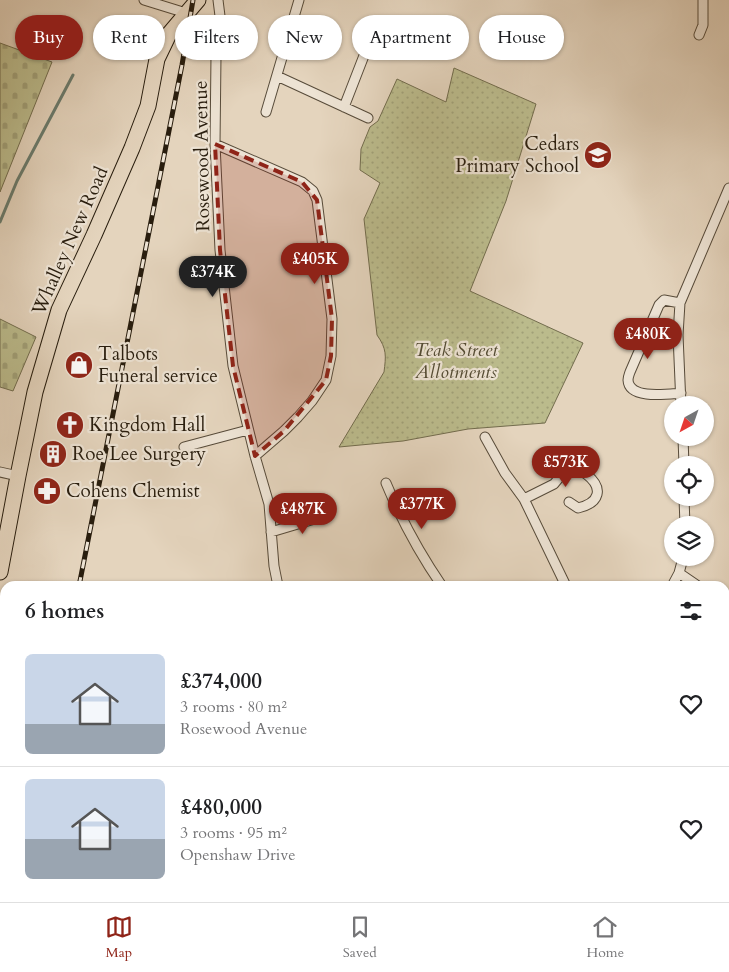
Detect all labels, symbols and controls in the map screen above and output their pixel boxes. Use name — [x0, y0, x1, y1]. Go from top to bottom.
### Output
chip: Buy — [15, 15, 83, 60]
chip: Rent — [93, 15, 165, 60]
chip: Filters — [175, 15, 258, 60]
chip: New — [268, 15, 342, 60]
chip: Apartment — [352, 15, 469, 60]
chip: House — [479, 15, 564, 60]
street label: Rosewood Avenue — [188, 80, 216, 232]
place label: Cedars Primary School — [455, 131, 579, 179]
school or university icon: Cedars Primary School — [583, 140, 613, 170]
street label: Whalley New Road — [25, 163, 114, 320]
pin: £405K — [280, 242, 350, 285]
text: £405K — [292, 248, 338, 270]
pin: £374K — [178, 256, 248, 298]
text: £374K — [190, 261, 236, 283]
pin: £480K — [613, 318, 683, 360]
text: £480K — [625, 323, 671, 345]
park label: Teak Street Allotments — [414, 337, 498, 385]
place label: Talbots Funeral service — [98, 341, 218, 389]
shop icon: Talbots Funeral service — [64, 350, 94, 380]
north arrow — [664, 396, 714, 446]
map controls — [664, 396, 714, 566]
church icon: Kingdom Hall — [55, 410, 85, 440]
place label: Kingdom Hall — [89, 412, 205, 438]
building icon: Roe Lee Surgery — [38, 439, 68, 469]
place label: Roe Lee Surgery — [72, 441, 206, 467]
pin: £573K — [531, 446, 601, 488]
text: £573K — [543, 451, 589, 473]
button: locate — [664, 456, 714, 506]
pharmacy icon: Cohens Chemist — [32, 476, 62, 506]
place label: Cohens Chemist — [66, 478, 199, 504]
pin: £377K — [387, 488, 457, 530]
pin: £487K — [268, 492, 338, 535]
text: £377K — [399, 493, 445, 515]
text: £487K — [280, 498, 326, 520]
button: layers — [664, 516, 714, 566]
text: 6 homes — [25, 597, 104, 626]
icon: filters — [677, 597, 705, 625]
text: £374,000 — [180, 667, 262, 696]
icon: home — [65, 674, 125, 734]
icon: heart — [677, 690, 705, 718]
text: 3 rooms · 80 m² — [180, 696, 287, 718]
text: Rosewood Avenue — [180, 718, 307, 740]
text: £480,000 — [180, 793, 262, 822]
icon: home — [65, 799, 125, 859]
icon: heart — [677, 815, 705, 843]
text: 3 rooms · 95 m² — [180, 822, 287, 844]
text: Openshaw Drive — [180, 844, 296, 866]
tab: Map — [105, 913, 133, 962]
tab: Saved — [343, 913, 377, 962]
tab: Home — [587, 913, 624, 962]

